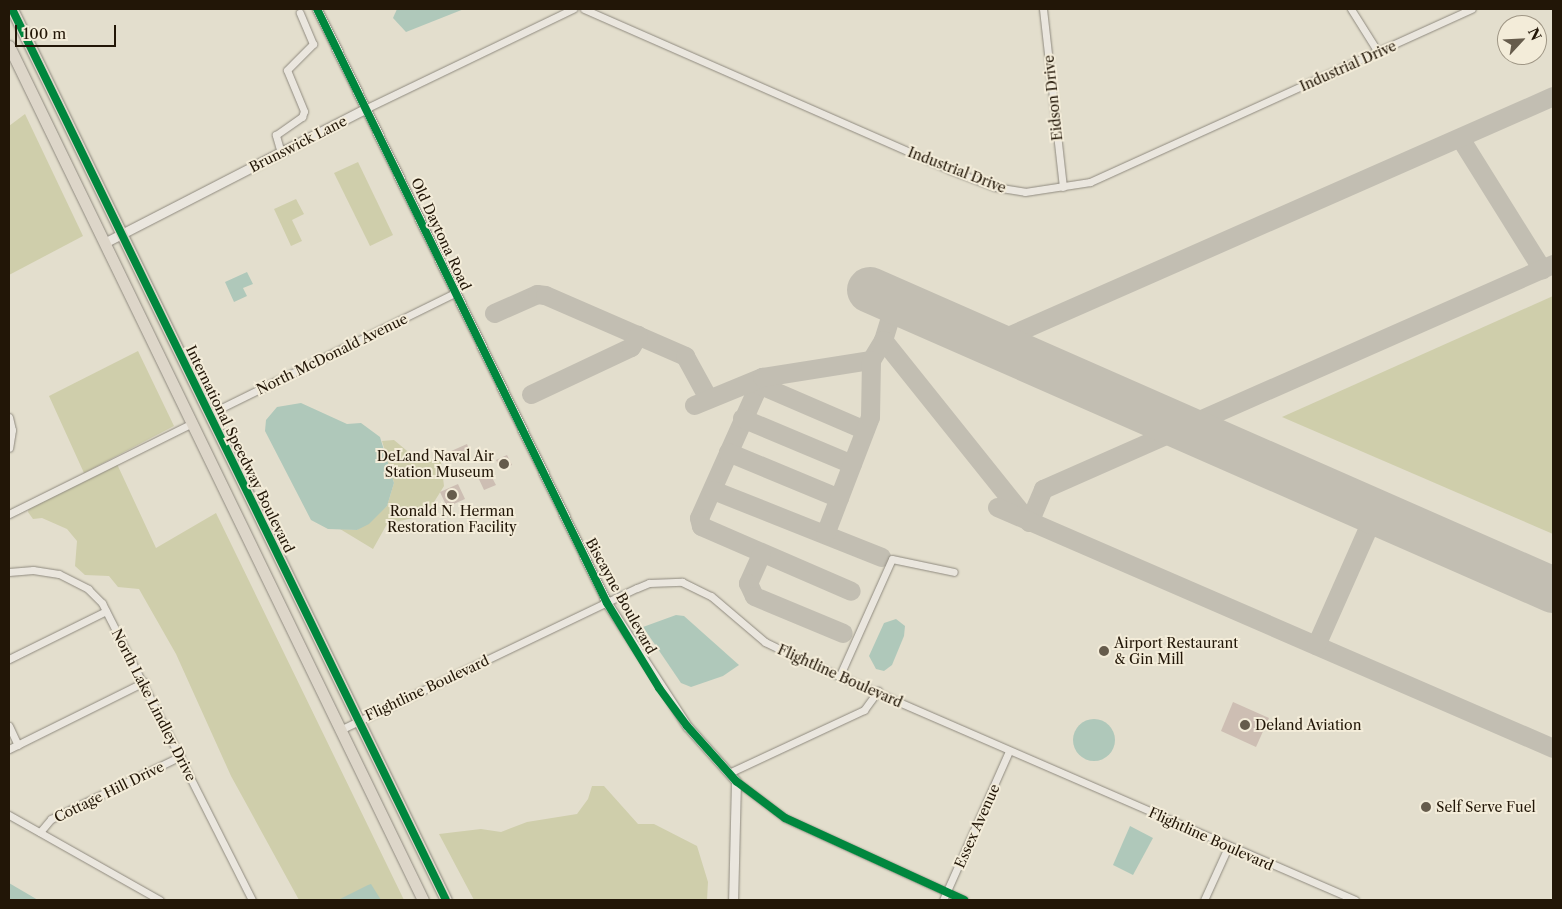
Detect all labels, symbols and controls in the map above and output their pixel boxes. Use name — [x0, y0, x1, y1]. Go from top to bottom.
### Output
scale bar — [18, 15, 119, 47]
north arrow — [1497, 15, 1547, 65]
text: 100 m — [23, 24, 66, 43]
text: N — [1524, 25, 1545, 43]
street label: Industrial Drive — [1297, 37, 1399, 95]
street label: Eidson Drive — [1040, 54, 1066, 142]
street label: Brunswick Lane — [246, 112, 350, 176]
street label: Industrial Drive — [905, 144, 1009, 196]
street label: Old Daytona Road — [408, 175, 474, 293]
street label: North McDonald Avenue — [253, 310, 411, 398]
street label: International Speedway Boulevard — [182, 342, 298, 556]
place label: DeLand Naval Air Station Museum — [376, 448, 494, 481]
marker: DeLand Naval Air Station Museum — [498, 458, 510, 470]
marker: Ronald N. Herman Restoration Facility — [446, 489, 458, 501]
place label: Ronald N. Herman Restoration Facility — [387, 503, 517, 536]
street label: Biscayne Boulevard — [582, 535, 660, 657]
street label: North Lake Lindley Drive — [108, 626, 200, 784]
place label: Airport Restaurant & Gin Mill — [1114, 635, 1238, 668]
street label: Flightline Boulevard — [775, 641, 905, 711]
marker: Airport Restaurant & Gin Mill — [1098, 645, 1110, 657]
street label: Flightline Boulevard — [362, 652, 492, 724]
place label: Deland Aviation — [1255, 717, 1362, 733]
marker: Deland Aviation — [1239, 719, 1251, 731]
street label: Cottage Hill Drive — [51, 758, 167, 826]
street label: Essex Avenue — [951, 781, 1003, 871]
place label: Self Serve Fuel — [1436, 799, 1536, 815]
marker: Self Serve Fuel — [1420, 801, 1432, 813]
street label: Flightline Boulevard — [1146, 804, 1276, 874]

